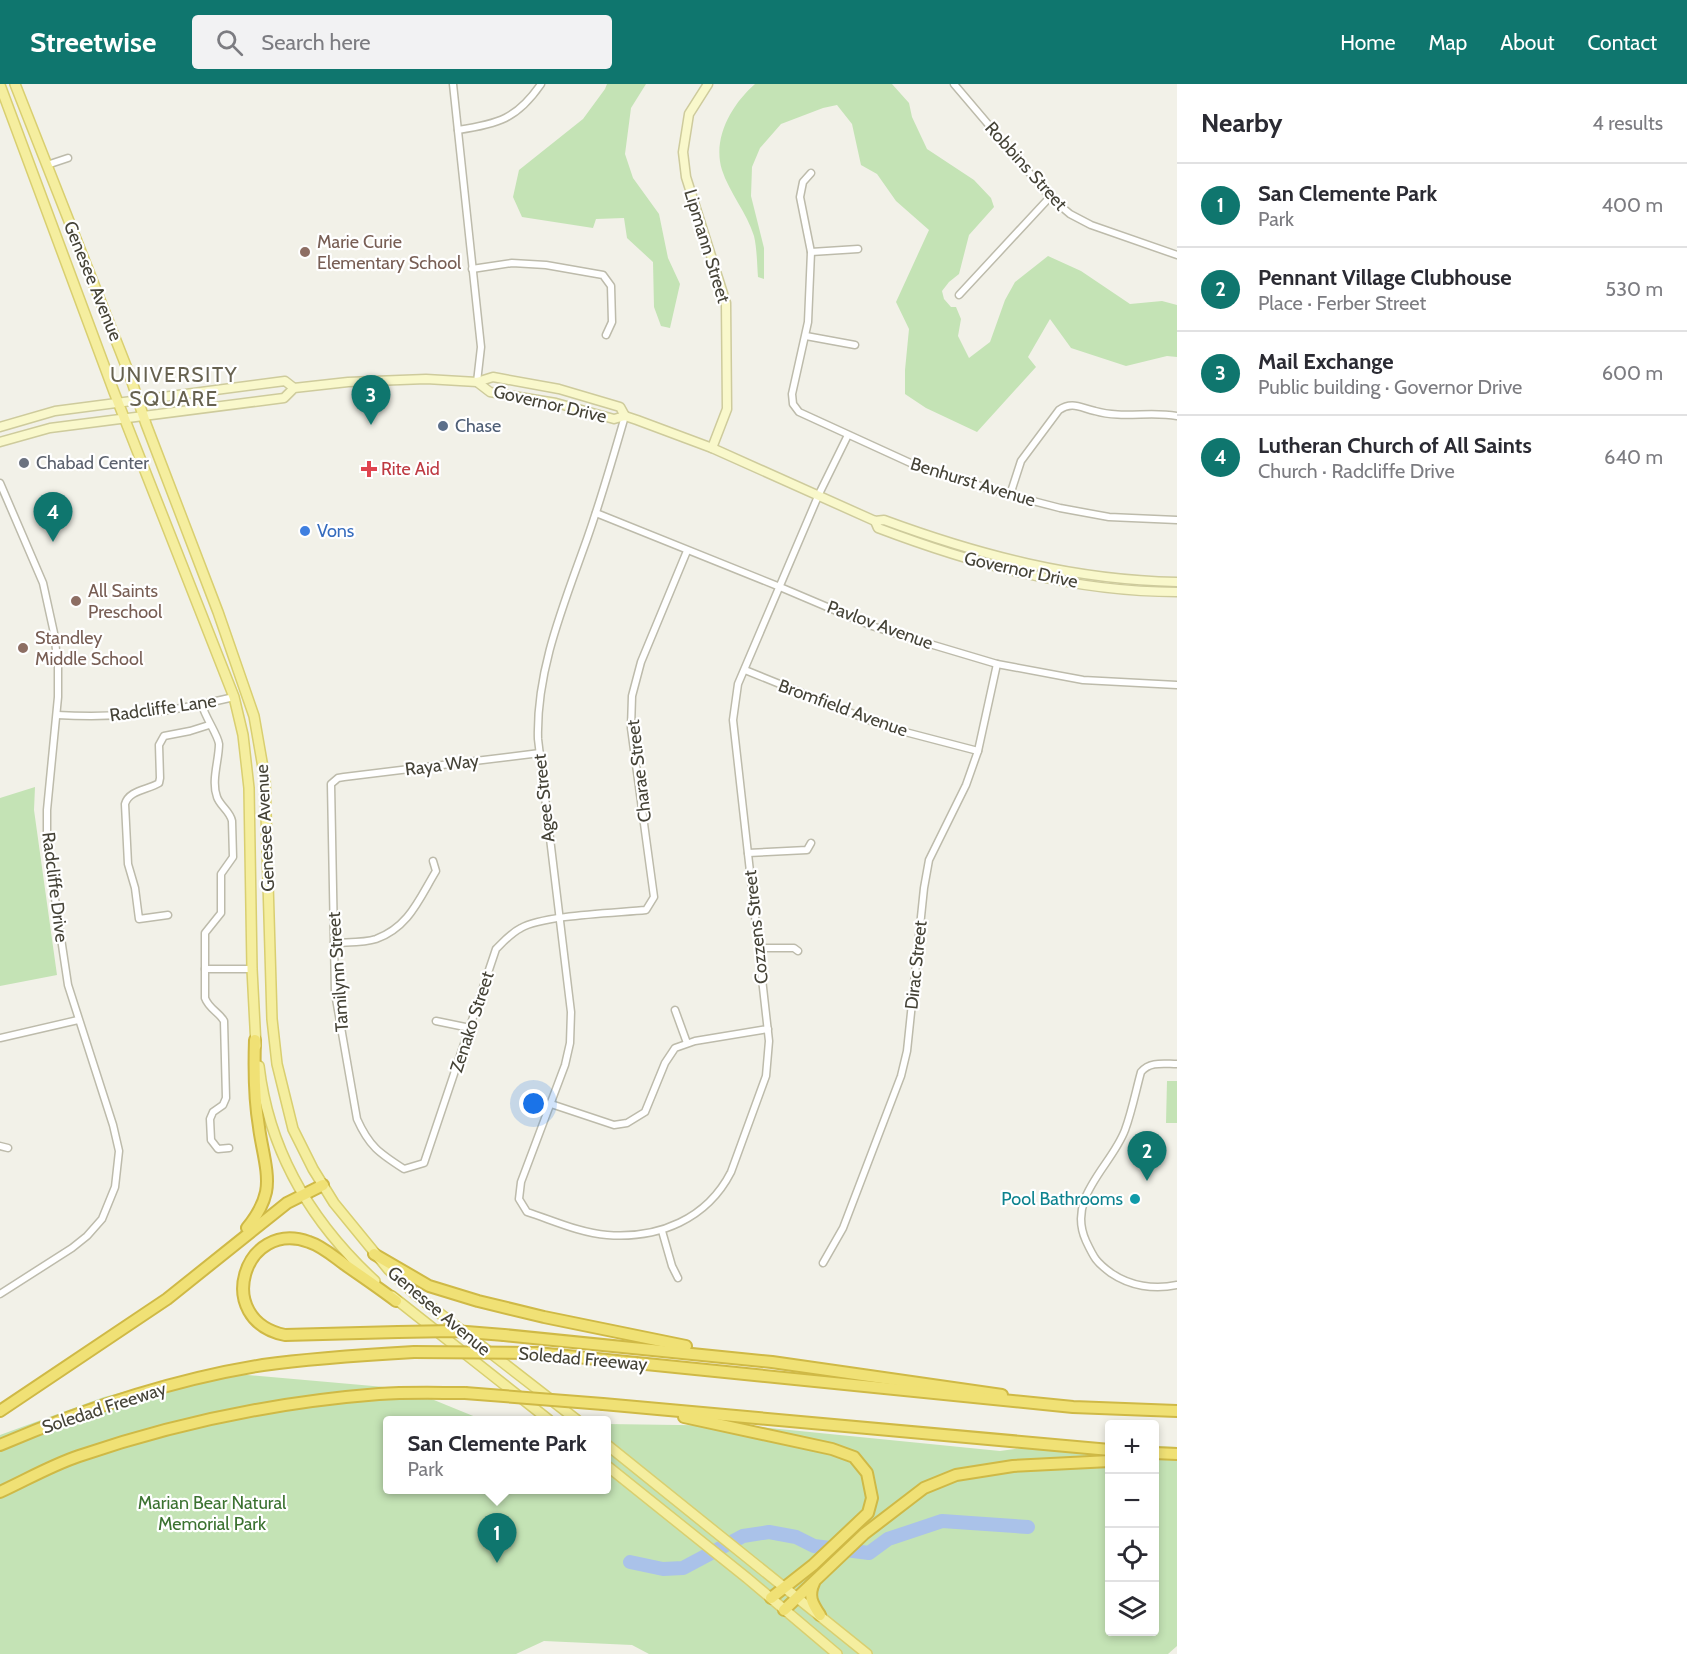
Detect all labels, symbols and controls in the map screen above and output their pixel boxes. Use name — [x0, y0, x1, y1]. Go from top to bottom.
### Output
search box — [192, 15, 612, 69]
text: Streetwise — [30, 25, 156, 59]
icon: search — [213, 26, 246, 59]
text: Search here — [261, 29, 371, 56]
text: Home — [1340, 30, 1396, 55]
text: Map — [1429, 30, 1467, 55]
text: About — [1500, 30, 1554, 55]
text: Contact — [1587, 30, 1657, 55]
text: Nearby — [1201, 107, 1282, 139]
text: 4 results — [1592, 111, 1663, 135]
street label: Robbins Street — [980, 117, 1072, 215]
text: San Clemente Park — [1258, 180, 1437, 207]
street label: Lipmann Street — [679, 186, 735, 306]
text: 1 — [1217, 193, 1224, 217]
text: 400 m — [1601, 193, 1663, 217]
text: Park — [1258, 207, 1294, 231]
street label: Genesee Avenue — [59, 218, 127, 344]
place label: Marie Curie Elementary School — [317, 231, 462, 274]
marker: Marie Curie Elementary School — [298, 245, 312, 259]
text: Pennant Village Clubhouse — [1258, 264, 1512, 291]
text: 2 — [1215, 277, 1226, 301]
text: 530 m — [1605, 277, 1663, 301]
text: Place · Ferber Street — [1258, 291, 1426, 315]
text: Mail Exchange — [1258, 348, 1394, 375]
text: 3 — [1215, 361, 1226, 385]
text: 600 m — [1602, 361, 1663, 385]
district label: UNIVERSITY SQUARE — [110, 362, 238, 411]
text: Public building · Governor Drive — [1258, 375, 1522, 399]
pin: 3 — [352, 376, 391, 425]
street label: Governor Drive — [491, 380, 609, 428]
place label: Chase — [455, 415, 501, 437]
marker: Chase — [436, 419, 450, 433]
text: Lutheran Church of All Saints — [1258, 432, 1532, 459]
text: 4 — [1214, 445, 1227, 469]
text: 640 m — [1604, 445, 1663, 469]
place label: Chabad Center — [36, 452, 149, 474]
street label: Benhurst Avenue — [908, 453, 1038, 511]
marker: Chabad Center — [17, 456, 31, 470]
place label: Rite Aid — [381, 458, 440, 480]
text: Church · Radcliffe Drive — [1258, 459, 1455, 483]
marker: Rite Aid — [362, 462, 376, 476]
pin: 4 — [34, 492, 72, 542]
place label: Vons — [317, 520, 354, 542]
marker: Vons — [298, 524, 312, 538]
street label: Governor Drive — [962, 547, 1080, 593]
place label: All Saints Preschool — [88, 580, 163, 623]
marker: All Saints Preschool — [69, 594, 83, 608]
street label: Pavlov Avenue — [824, 596, 936, 654]
place label: Standley Middle School — [35, 627, 144, 670]
marker: Standley Middle School — [16, 641, 30, 655]
street label: Bromfield Avenue — [775, 674, 911, 742]
street label: Radcliffe Lane — [108, 690, 218, 726]
street label: Charae Street — [622, 718, 656, 824]
street label: Raya Way — [404, 750, 480, 780]
street label: Agee Street — [528, 753, 560, 843]
street label: Genesee Avenue — [251, 764, 279, 892]
street label: Radcliffe Drive — [37, 831, 73, 943]
street label: Cozzens Street — [739, 869, 773, 985]
street label: Tamilynn Street — [323, 911, 353, 1033]
street label: Dirac Street — [900, 919, 932, 1011]
street label: Zenako Street — [445, 969, 499, 1075]
your location — [519, 1089, 548, 1118]
pin: 2 — [1128, 1132, 1166, 1181]
place label: Pool Bathrooms — [1001, 1188, 1123, 1210]
marker: Pool Bathrooms — [1128, 1192, 1142, 1206]
street label: Genesee Avenue — [383, 1262, 495, 1360]
street label: Soledad Freeway — [518, 1342, 648, 1376]
street label: Soledad Freeway — [39, 1378, 169, 1438]
popup — [383, 1416, 611, 1494]
map controls — [1105, 1420, 1159, 1636]
button: + — [1105, 1420, 1159, 1474]
text: San Clemente Park — [407, 1430, 587, 1457]
text: Park — [407, 1457, 443, 1481]
button: − — [1105, 1474, 1159, 1528]
park label: Marian Bear Natural Memorial Park — [138, 1492, 287, 1535]
pin: 1 — [478, 1514, 516, 1563]
button: locate — [1105, 1528, 1159, 1582]
button: layers — [1105, 1582, 1159, 1636]

